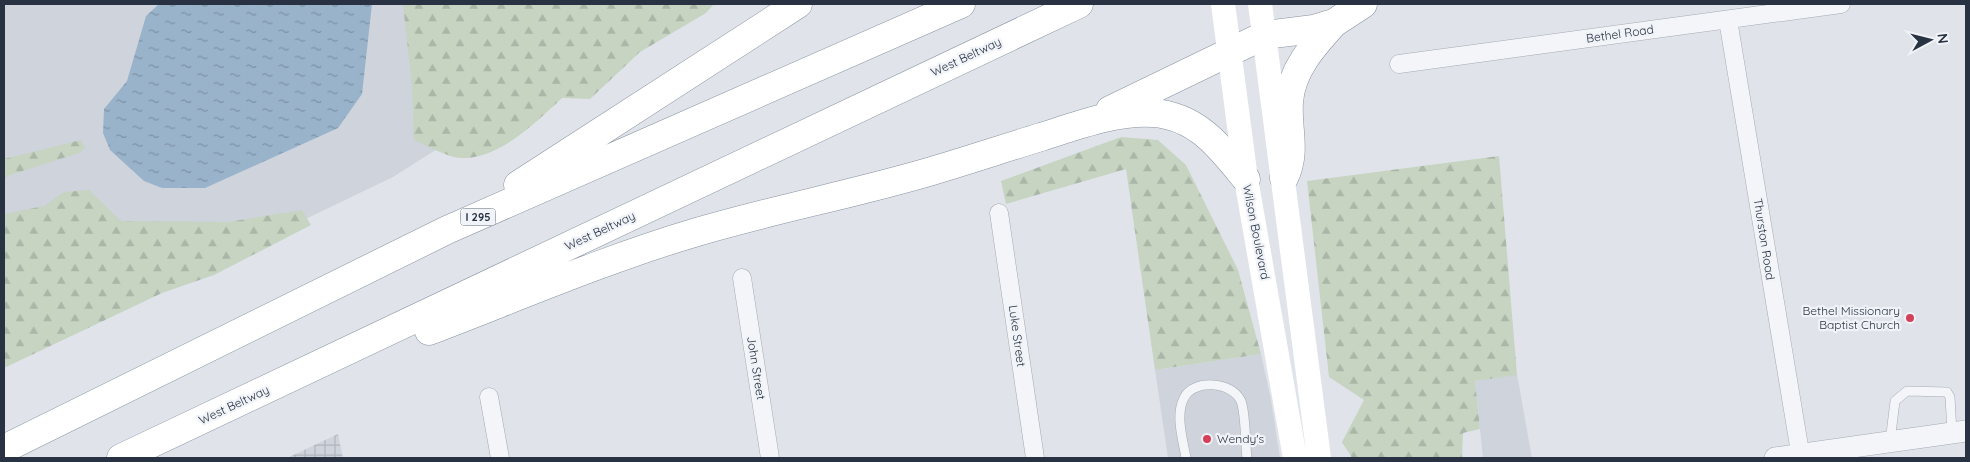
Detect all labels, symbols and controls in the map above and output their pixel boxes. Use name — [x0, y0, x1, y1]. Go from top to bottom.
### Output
north arrow — [1905, 15, 1955, 65]
street label: Bethel Road — [1585, 21, 1655, 46]
text: N — [1933, 32, 1952, 45]
street label: West Beltway — [928, 34, 1003, 79]
street label: Wilson Boulevard — [1240, 183, 1273, 281]
street label: Thurston Road — [1751, 197, 1778, 281]
road number: I 295 — [460, 208, 496, 226]
street label: West Beltway — [562, 208, 637, 253]
place label: Bethel Missionary Baptist Church — [1803, 303, 1900, 332]
street label: Luke Street — [1006, 304, 1029, 368]
marker: Bethel Missionary Baptist Church — [1904, 312, 1916, 324]
street label: John Street — [744, 335, 769, 401]
street label: West Beltway — [196, 382, 271, 427]
place label: Wendy's — [1217, 431, 1265, 446]
marker: Wendy's — [1201, 433, 1213, 445]

